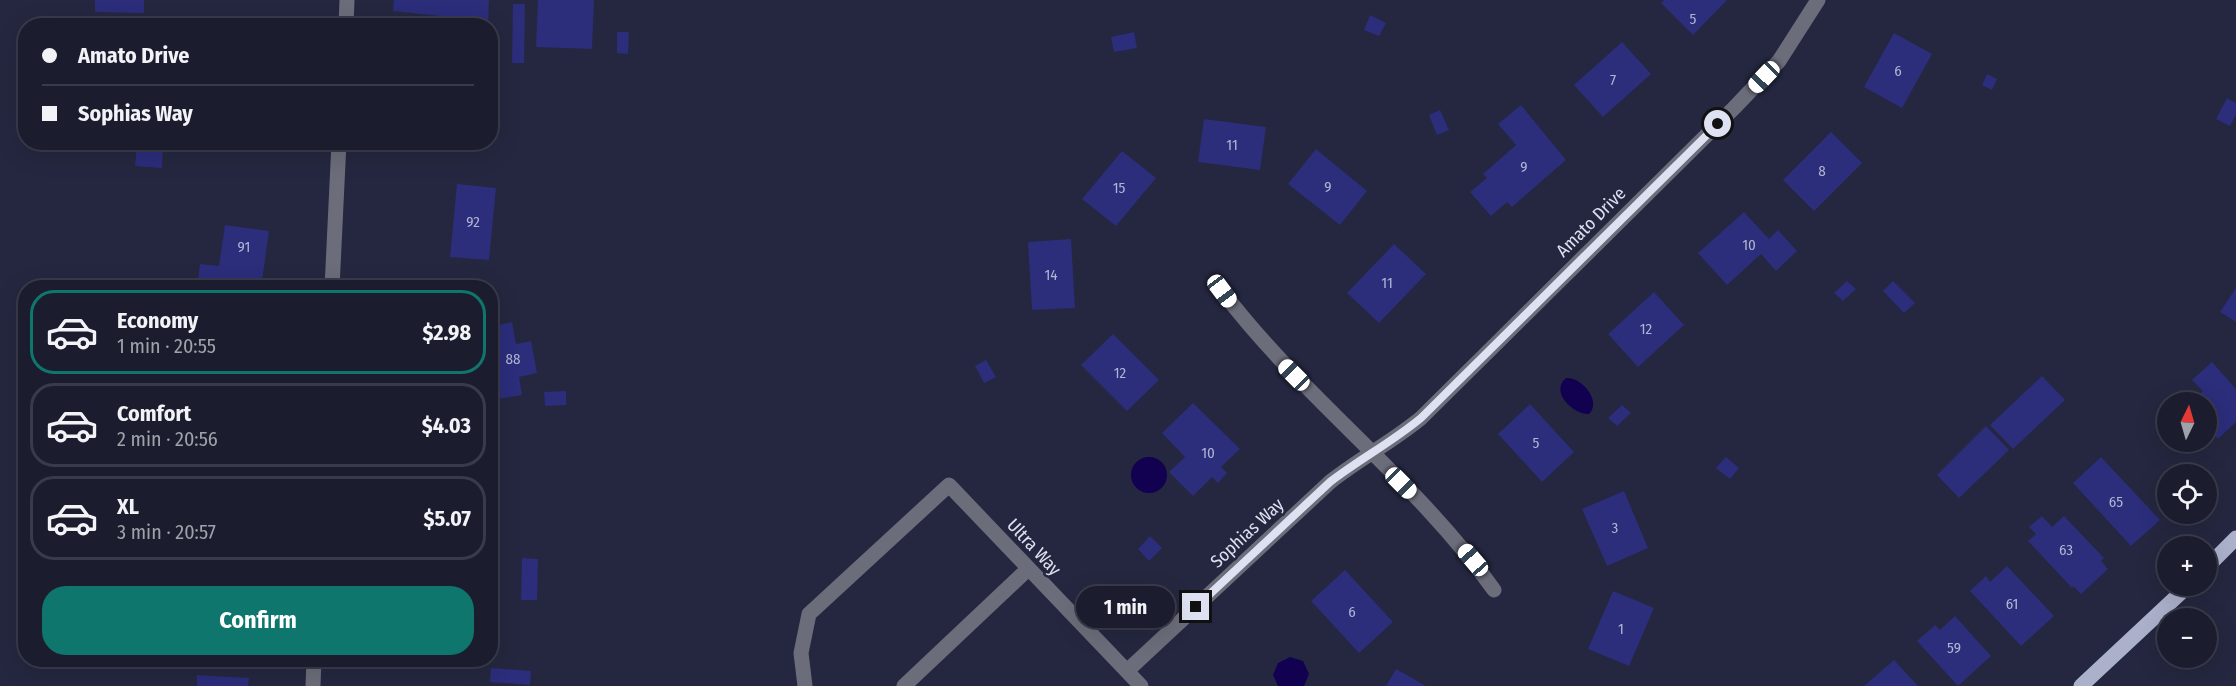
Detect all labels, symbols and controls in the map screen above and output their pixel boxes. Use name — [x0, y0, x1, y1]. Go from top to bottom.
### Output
house number: 5 — [1690, 10, 1697, 28]
text: Amato Drive — [78, 42, 190, 69]
car — [1745, 58, 1783, 96]
house number: 6 — [1894, 62, 1902, 80]
house number: 7 — [1610, 71, 1616, 89]
text: Sophias Way — [78, 100, 193, 127]
route start — [1704, 110, 1731, 137]
house number: 11 — [1226, 136, 1238, 154]
house number: 9 — [1520, 158, 1528, 176]
house number: 8 — [1818, 162, 1826, 180]
house number: 9 — [1324, 178, 1332, 196]
house number: 15 — [1113, 179, 1125, 197]
street label: Amato Drive — [1552, 182, 1631, 261]
house number: 92 — [466, 213, 480, 231]
house number: 10 — [1742, 236, 1756, 254]
house number: 91 — [238, 238, 250, 256]
house number: 14 — [1044, 266, 1058, 284]
car — [1204, 271, 1240, 311]
house number: 11 — [1381, 274, 1393, 292]
icon: car — [45, 305, 99, 359]
text: Economy — [117, 307, 198, 334]
text: $2.98 — [423, 319, 471, 346]
house number: 12 — [1640, 320, 1653, 338]
text: 1 min · 20:55 — [117, 334, 216, 358]
house number: 88 — [505, 350, 521, 368]
car — [1275, 356, 1313, 394]
house number: 12 — [1114, 364, 1127, 382]
north arrow — [2157, 392, 2217, 452]
map controls — [2157, 392, 2217, 668]
icon: car — [45, 398, 99, 452]
text: Comfort — [117, 400, 191, 427]
text: $4.03 — [422, 412, 471, 439]
text: 2 min · 20:56 — [117, 427, 218, 451]
house number: 5 — [1533, 434, 1540, 452]
house number: 10 — [1201, 444, 1215, 462]
car — [1382, 464, 1420, 502]
button: locate — [2157, 464, 2217, 524]
icon: car — [45, 491, 99, 545]
text: XL — [117, 493, 139, 520]
house number: 65 — [2109, 493, 2123, 511]
street label: Sophias Way — [1206, 494, 1288, 572]
text: $5.07 — [424, 505, 471, 532]
street label: Ultra Way — [1002, 514, 1066, 580]
house number: 3 — [1612, 519, 1619, 537]
text: 3 min · 20:57 — [117, 520, 216, 544]
button: + — [2157, 536, 2217, 596]
car — [1454, 541, 1492, 579]
house number: 63 — [2059, 541, 2073, 559]
button: Confirm — [42, 586, 474, 655]
callout: 1 min — [1076, 586, 1175, 628]
route end — [1182, 593, 1209, 620]
text: 1 min — [1104, 595, 1147, 619]
house number: 61 — [2006, 595, 2018, 613]
house number: 6 — [1348, 603, 1356, 621]
button: − — [2157, 608, 2217, 668]
house number: 1 — [1618, 620, 1624, 638]
house number: 59 — [1947, 639, 1961, 657]

